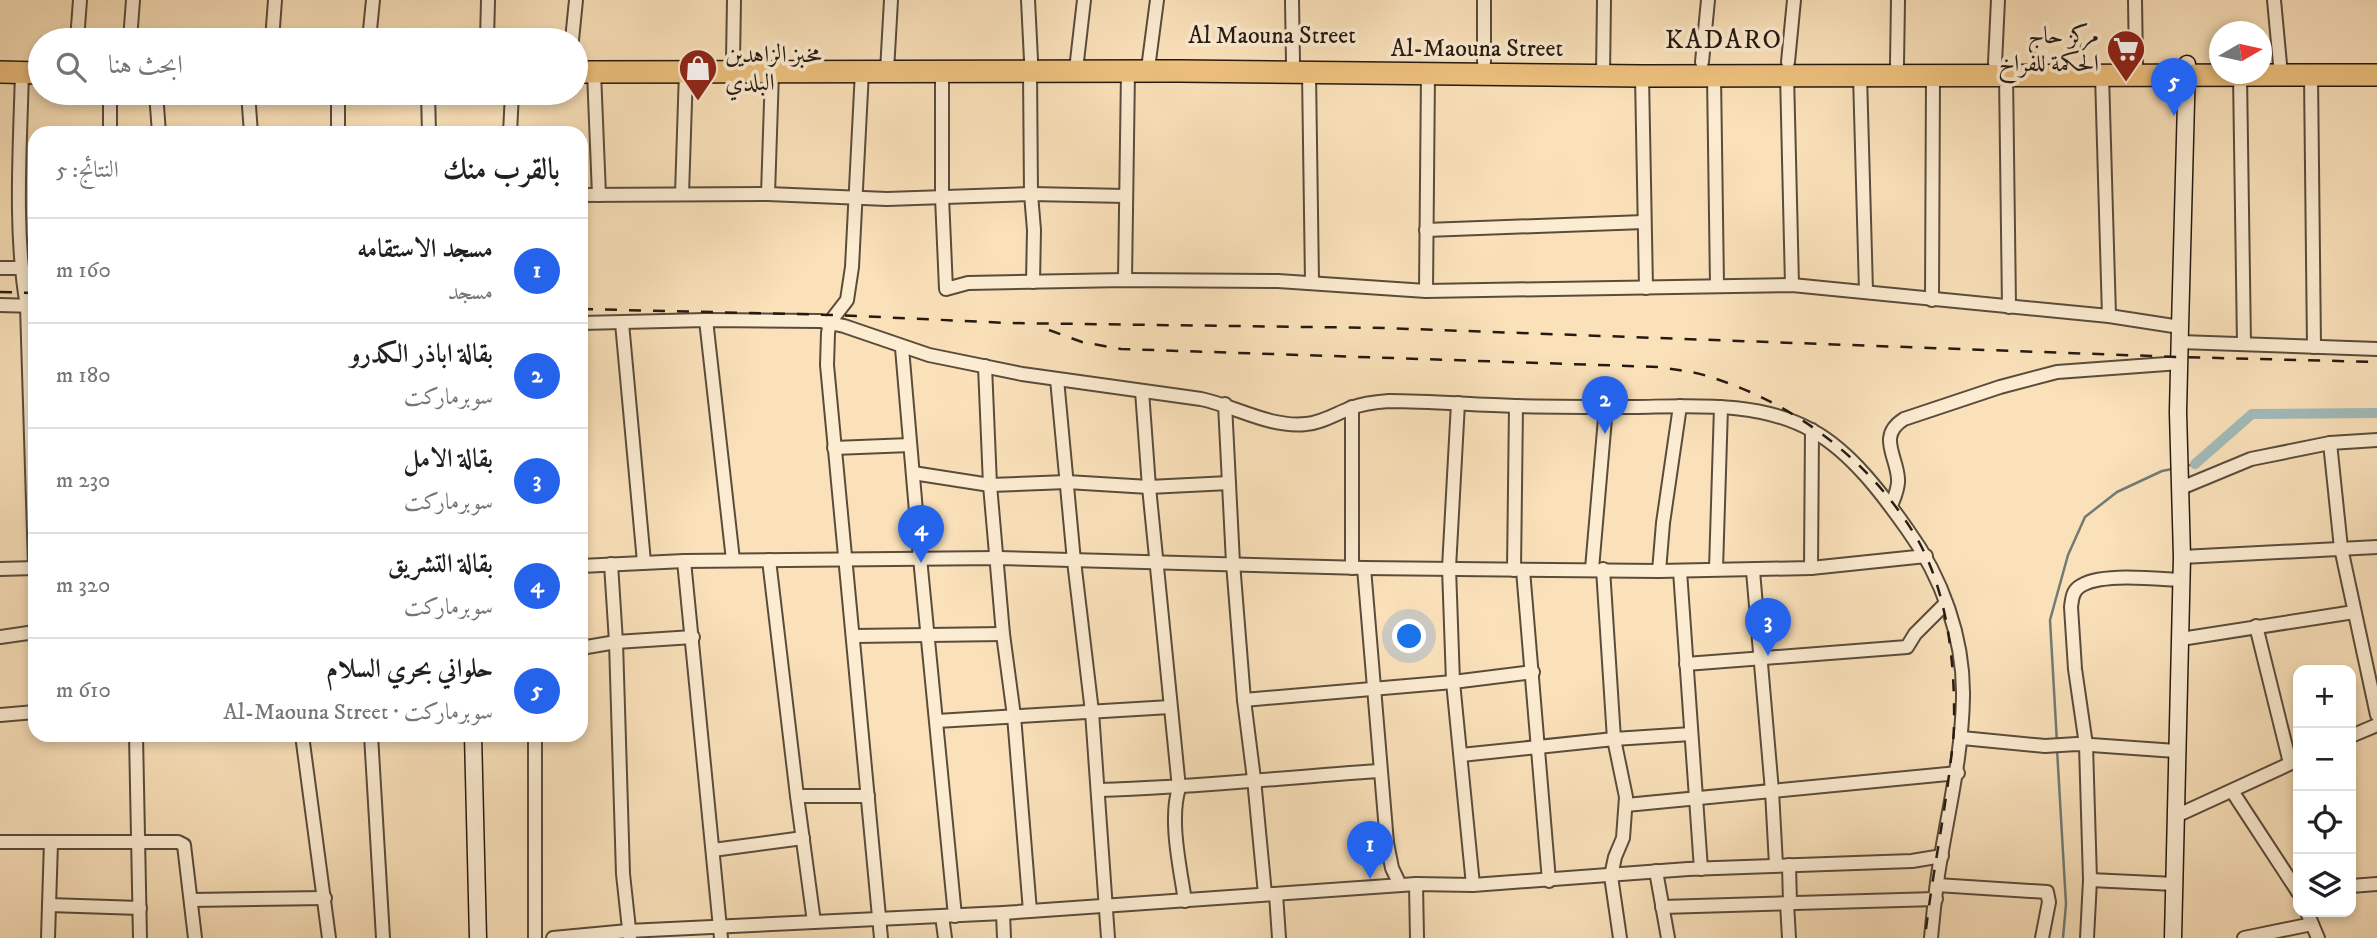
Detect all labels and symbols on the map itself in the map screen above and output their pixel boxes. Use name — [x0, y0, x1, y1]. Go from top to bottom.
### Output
street label: Al Maouna Street — [1188, 21, 1356, 51]
place label: مركز حاج الحكمة للفراخ — [1998, 21, 2099, 84]
north arrow — [2209, 21, 2272, 84]
district label: KADARO — [1665, 24, 1783, 57]
supermarket icon: مركز حاج الحكمة للفراخ — [2105, 28, 2147, 83]
street label: Al-Maouna Street — [1391, 34, 1563, 64]
place label: مخبز الزاهدين البلدي — [725, 40, 822, 101]
shop icon: مخبز الزاهدين البلدي — [677, 47, 719, 102]
pin: 5 — [2151, 58, 2197, 116]
pin: 2 — [1582, 376, 1628, 434]
pin: 4 — [898, 505, 944, 563]
pin: 3 — [1745, 598, 1791, 656]
your location — [1392, 619, 1426, 653]
pin: 1 — [1347, 821, 1393, 879]

